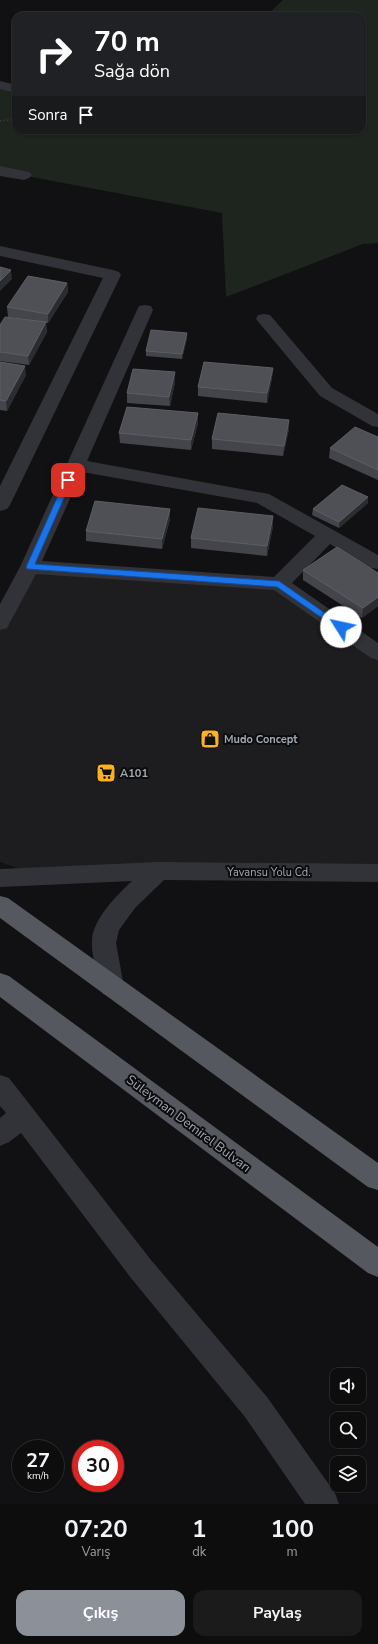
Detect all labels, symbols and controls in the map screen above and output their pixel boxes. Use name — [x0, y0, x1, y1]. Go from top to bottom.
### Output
text: 70 m — [94, 23, 160, 61]
icon: right — [28, 28, 80, 80]
text: Sağa dön — [94, 59, 170, 83]
icon: arrive — [75, 104, 97, 126]
text: Sonra — [28, 105, 67, 125]
pin — [51, 463, 85, 497]
icon: arrive — [57, 469, 79, 491]
position arrow — [320, 606, 362, 648]
shop icon: Mudo Concept — [199, 728, 221, 750]
place label: Mudo Concept — [224, 732, 298, 747]
supermarket icon: A101 — [95, 762, 117, 784]
place label: A101 — [120, 766, 148, 781]
street label: Yavansu Yolu Cd. — [226, 865, 311, 880]
street label: Süleyman Demirel Bulvarı — [122, 1071, 254, 1177]
map controls — [330, 1368, 366, 1492]
button: sound — [330, 1368, 366, 1404]
button: search — [330, 1412, 366, 1448]
speed limit sign: 30 — [72, 1440, 124, 1492]
text: 27 — [26, 1447, 50, 1474]
button: layers — [330, 1456, 366, 1492]
text: km/h — [27, 1469, 49, 1483]
text: 07:20 — [64, 1513, 128, 1545]
text: 1 — [192, 1513, 206, 1545]
text: 100 — [271, 1513, 314, 1545]
text: Varış — [81, 1543, 111, 1561]
text: dk — [192, 1543, 206, 1561]
text: m — [287, 1543, 298, 1561]
button: Çıkış — [16, 1590, 185, 1636]
button: Paylaş — [193, 1590, 362, 1636]

